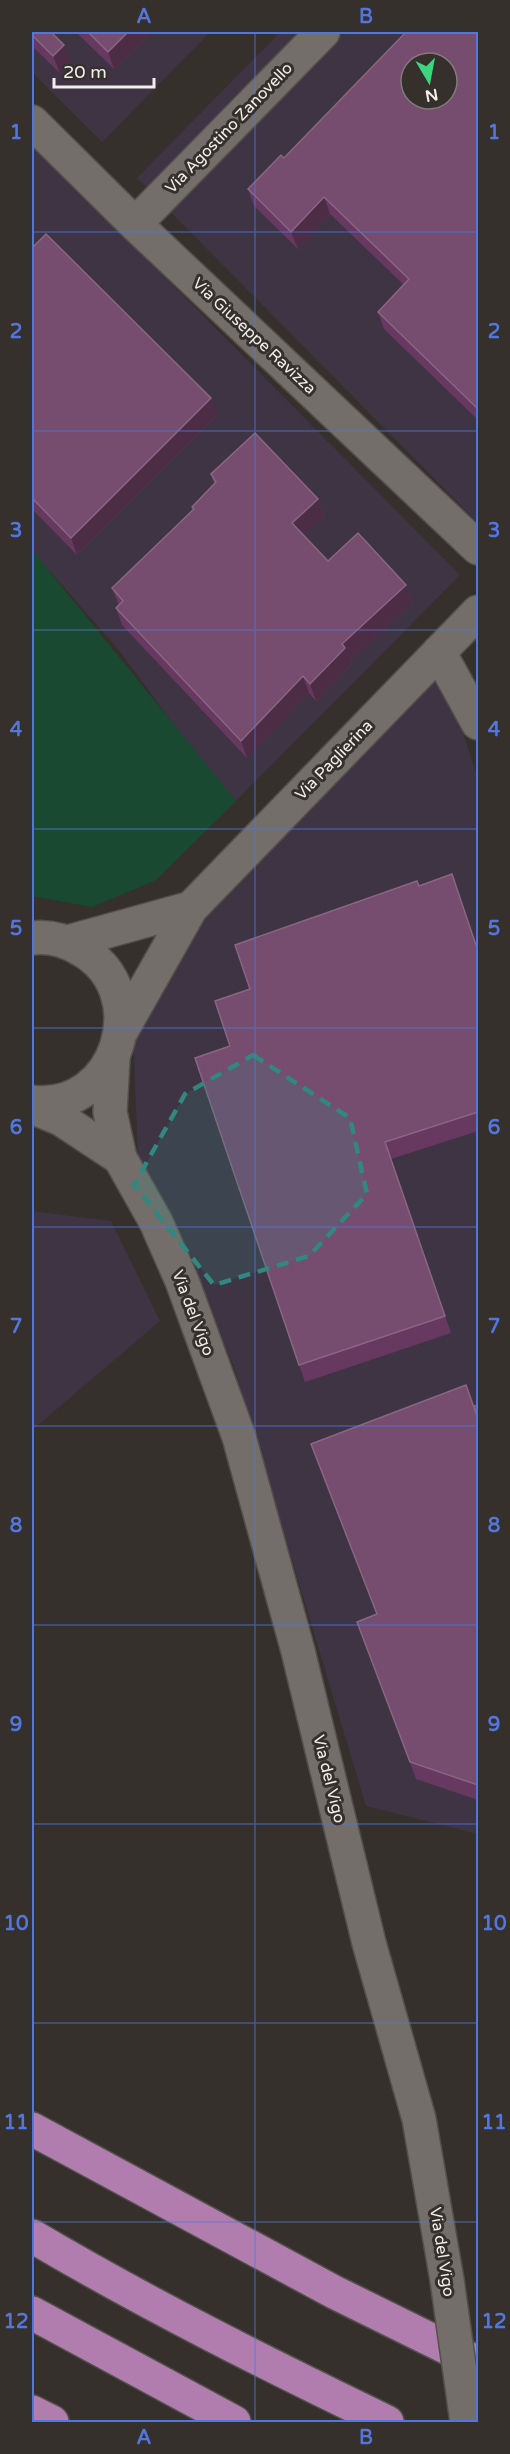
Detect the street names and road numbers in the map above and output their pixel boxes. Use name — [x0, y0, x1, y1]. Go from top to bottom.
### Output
street label: Via Agostino Zanovello — [161, 58, 297, 198]
street label: Via Giuseppe Ravizza — [188, 274, 320, 398]
street label: Via Paglierina — [291, 716, 377, 804]
street label: Via del Vigo — [168, 1267, 218, 1359]
street label: Via del Vigo — [308, 1733, 350, 1825]
street label: Via del Vigo — [425, 2206, 459, 2298]

